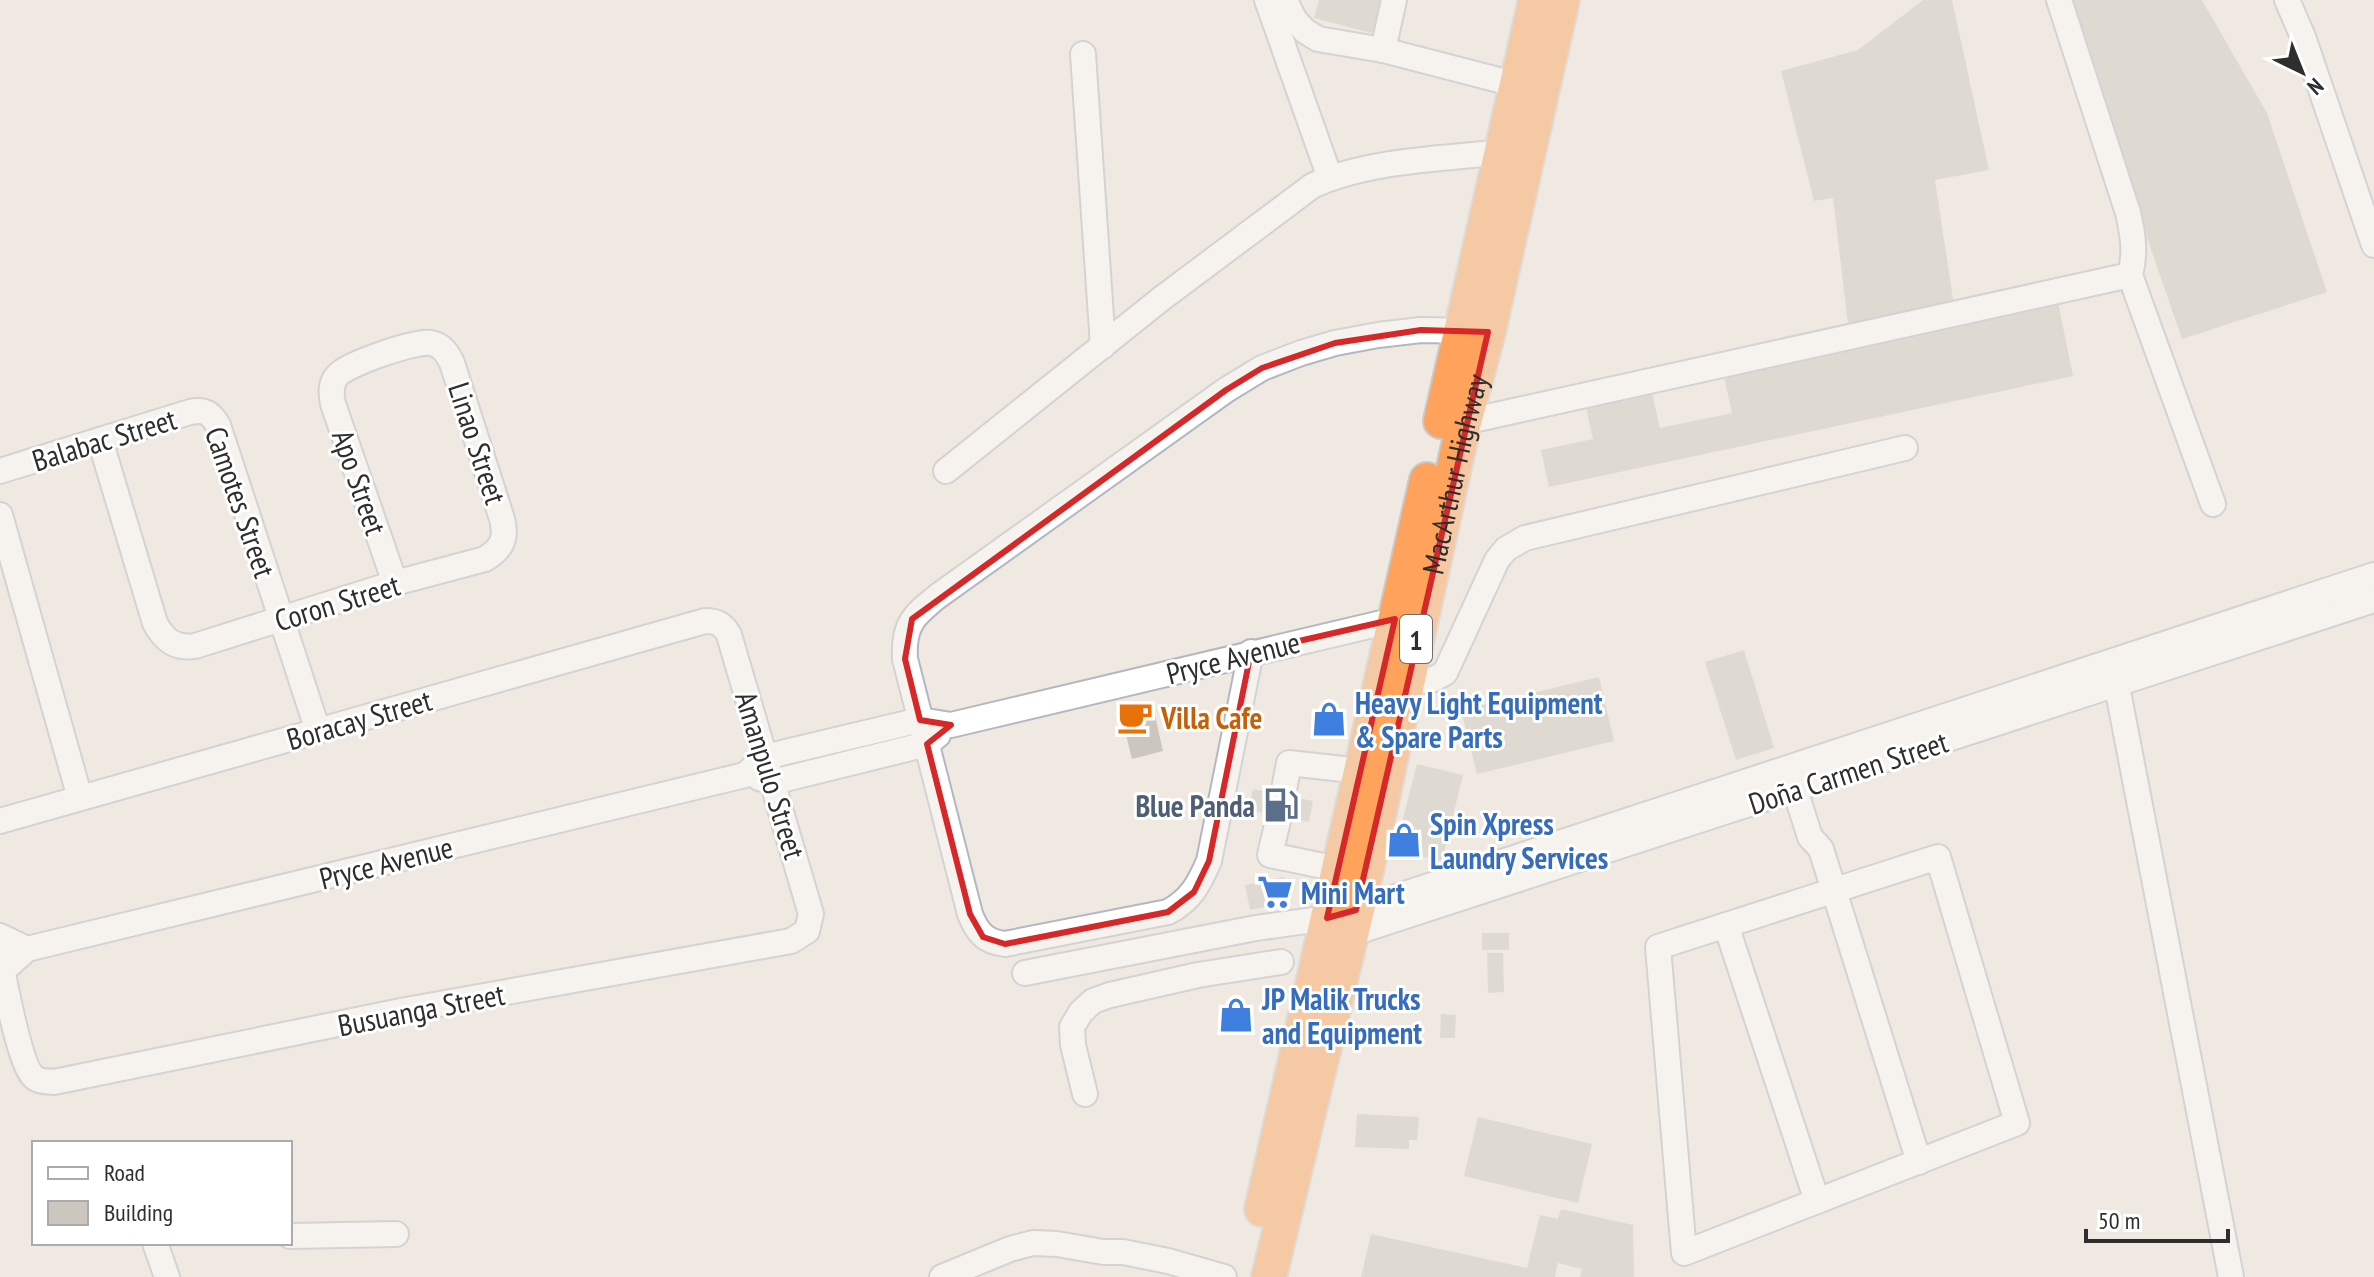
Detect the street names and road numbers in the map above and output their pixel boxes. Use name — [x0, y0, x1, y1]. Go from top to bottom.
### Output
street label: MacArthur Highway — [1412, 369, 1496, 578]
street label: Linao Street — [440, 377, 516, 509]
street label: Balabac Street — [27, 398, 182, 479]
street label: Camotes Street — [197, 422, 285, 583]
street label: Apo Street — [324, 424, 396, 540]
street label: Coron Street — [270, 564, 405, 639]
road number: 1 — [1400, 615, 1432, 663]
street label: Pryce Avenue — [1162, 622, 1304, 692]
street label: Boracay Street — [282, 680, 437, 758]
street label: Amanpulo Street — [727, 686, 815, 864]
street label: Doña Carmen Street — [1743, 721, 1953, 823]
street label: Pryce Avenue — [315, 827, 457, 897]
street label: Busuanga Street — [334, 974, 508, 1044]

